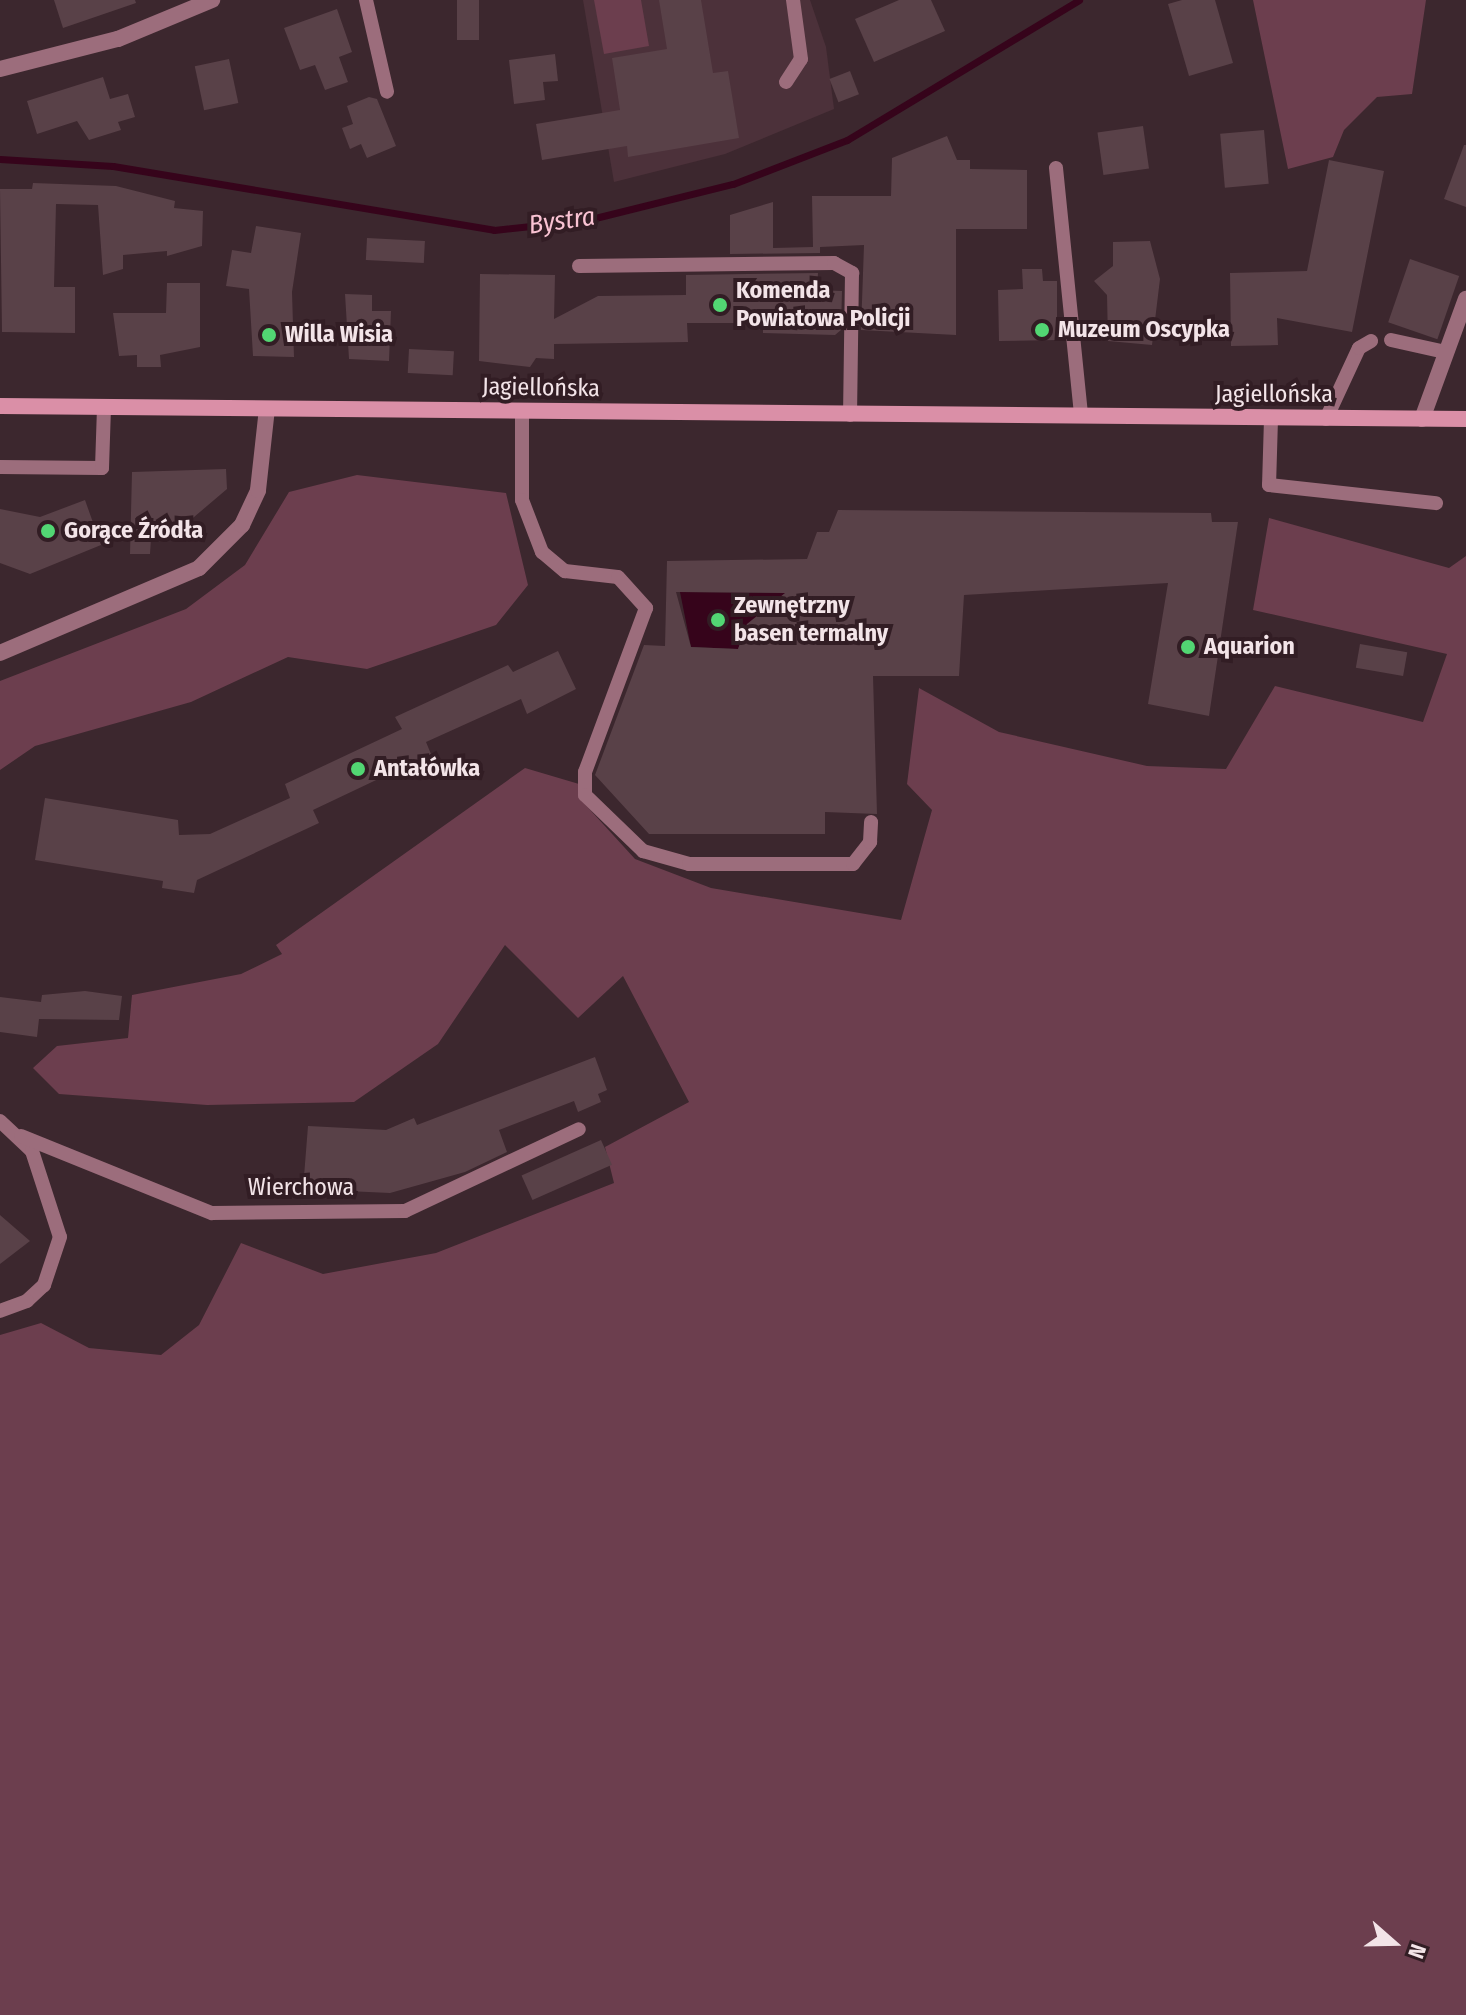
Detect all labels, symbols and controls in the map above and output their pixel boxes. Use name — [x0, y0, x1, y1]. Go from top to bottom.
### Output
water label: Bystra — [527, 201, 597, 241]
place label: Komenda Powiatowa Policji — [736, 277, 910, 333]
marker: Komenda Powiatowa Policji — [711, 296, 729, 314]
place label: Muzeum Oscypka — [1058, 316, 1230, 344]
place label: Willa Wisia — [285, 321, 393, 349]
marker: Muzeum Oscypka — [1033, 321, 1051, 339]
marker: Willa Wisia — [260, 326, 278, 344]
street label: Jagiellońska — [482, 373, 600, 403]
street label: Jagiellońska — [1215, 381, 1333, 409]
place label: Gorące Źródła — [64, 517, 203, 545]
marker: Gorące Źródła — [39, 522, 57, 540]
place label: Zewnętrzny basen termalny — [734, 592, 888, 648]
marker: Zewnętrzny basen termalny — [709, 611, 727, 629]
place label: Aquarion — [1204, 633, 1295, 661]
marker: Aquarion — [1179, 638, 1197, 656]
place label: Antałówka — [374, 755, 480, 783]
marker: Antałówka — [349, 760, 367, 778]
street label: Wierchowa — [248, 1174, 354, 1202]
north arrow — [1354, 1903, 1434, 1983]
text: N — [1402, 1941, 1432, 1962]

